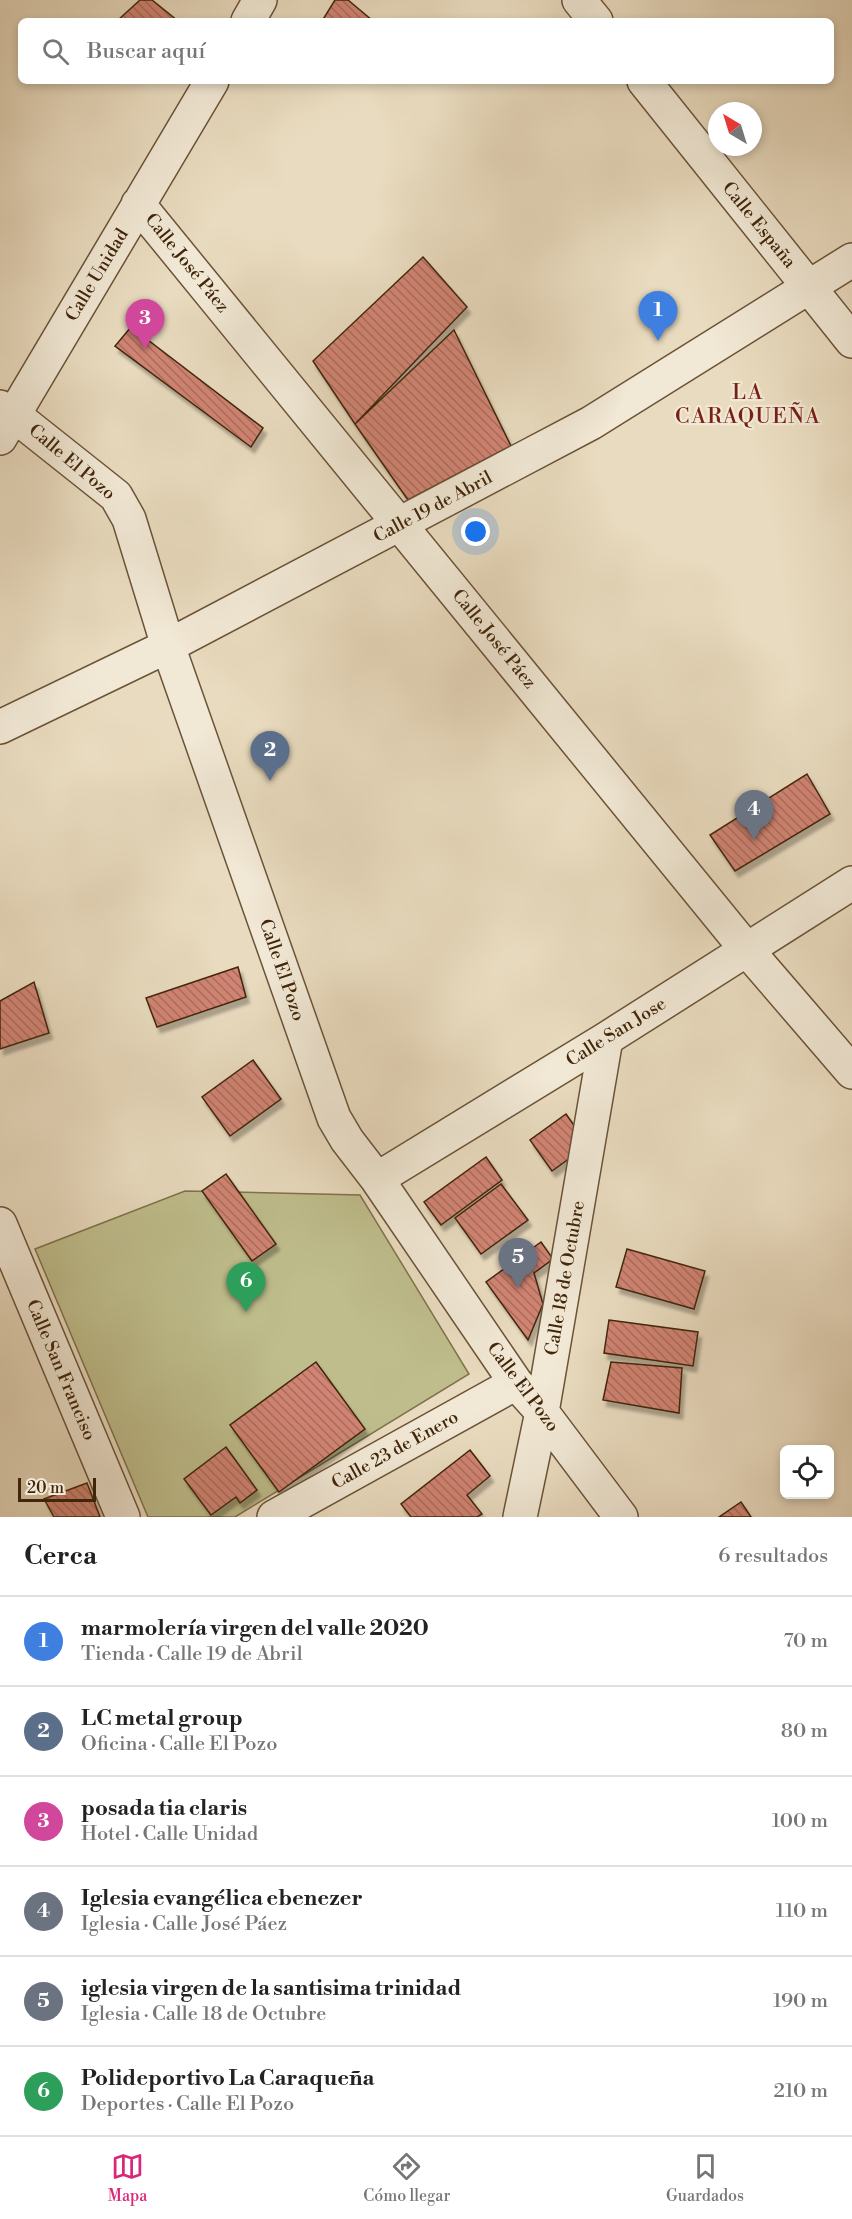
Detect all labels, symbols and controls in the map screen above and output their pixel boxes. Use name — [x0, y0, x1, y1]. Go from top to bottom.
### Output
search box — [18, 18, 834, 84]
icon: search — [39, 35, 72, 68]
text: Buscar aquí — [87, 38, 205, 65]
north arrow — [708, 102, 762, 156]
street label: Calle España — [717, 177, 801, 274]
street label: Calle José Páez — [140, 208, 234, 318]
street label: Calle Unidad — [60, 224, 134, 325]
pin: 1 — [638, 292, 678, 341]
pin: 3 — [126, 300, 164, 349]
district label: LA CARAQUEÑA — [675, 380, 821, 430]
street label: Calle El Pozo — [24, 419, 120, 505]
street label: Calle 19 de Abril — [370, 466, 497, 548]
your location — [461, 517, 490, 546]
street label: Calle José Páez — [447, 584, 541, 694]
pin: 2 — [250, 732, 290, 781]
pin: 4 — [734, 790, 774, 840]
street label: Calle El Pozo — [254, 916, 310, 1024]
street label: Calle San Jose — [562, 992, 670, 1072]
street label: Calle 18 de Octubre — [540, 1199, 590, 1357]
pin: 5 — [498, 1238, 538, 1288]
pin: 6 — [226, 1262, 266, 1312]
street label: Calle San Franciso — [21, 1296, 101, 1444]
street label: Calle El Pozo — [482, 1338, 564, 1436]
street label: Calle 23 de Enero — [327, 1406, 463, 1494]
map controls — [780, 1445, 834, 1499]
button: locate — [780, 1445, 834, 1499]
scale bar — [18, 1475, 96, 1502]
text: 20 m — [27, 1478, 64, 1498]
text: Cerca — [24, 1540, 97, 1572]
text: 6 resultados — [718, 1544, 828, 1569]
text: marmolería virgen del valle 2020 — [81, 1615, 429, 1642]
text: 1 — [39, 1629, 48, 1654]
text: 70 m — [784, 1629, 828, 1654]
text: Tienda · Calle 19 de Abril — [81, 1642, 303, 1667]
text: LC metal group — [81, 1705, 243, 1732]
text: 2 — [37, 1719, 50, 1744]
text: 80 m — [781, 1719, 828, 1744]
text: Oficina · Calle El Pozo — [81, 1732, 277, 1757]
text: posada tia claris — [81, 1795, 247, 1822]
text: 3 — [37, 1809, 50, 1834]
text: 100 m — [772, 1809, 828, 1834]
text: Hotel · Calle Unidad — [81, 1822, 258, 1847]
text: Iglesia evangélica ebenezer — [81, 1885, 363, 1912]
text: 4 — [37, 1899, 50, 1924]
text: 110 m — [776, 1899, 828, 1924]
text: Iglesia · Calle José Páez — [81, 1912, 287, 1937]
text: iglesia virgen de la santisima trinidad — [81, 1975, 461, 2002]
text: 5 — [37, 1989, 50, 2014]
text: 190 m — [773, 1989, 828, 2014]
text: Iglesia · Calle 18 de Octubre — [81, 2002, 326, 2027]
text: Polideportivo La Caraqueña — [81, 2065, 374, 2092]
text: 6 — [37, 2079, 50, 2104]
text: 210 m — [773, 2079, 828, 2104]
text: Deportes · Calle El Pozo — [81, 2092, 294, 2117]
tab: Mapa — [108, 2150, 147, 2206]
tab: Cómo llegar — [363, 2150, 450, 2206]
tab: Guardados — [666, 2150, 744, 2206]

